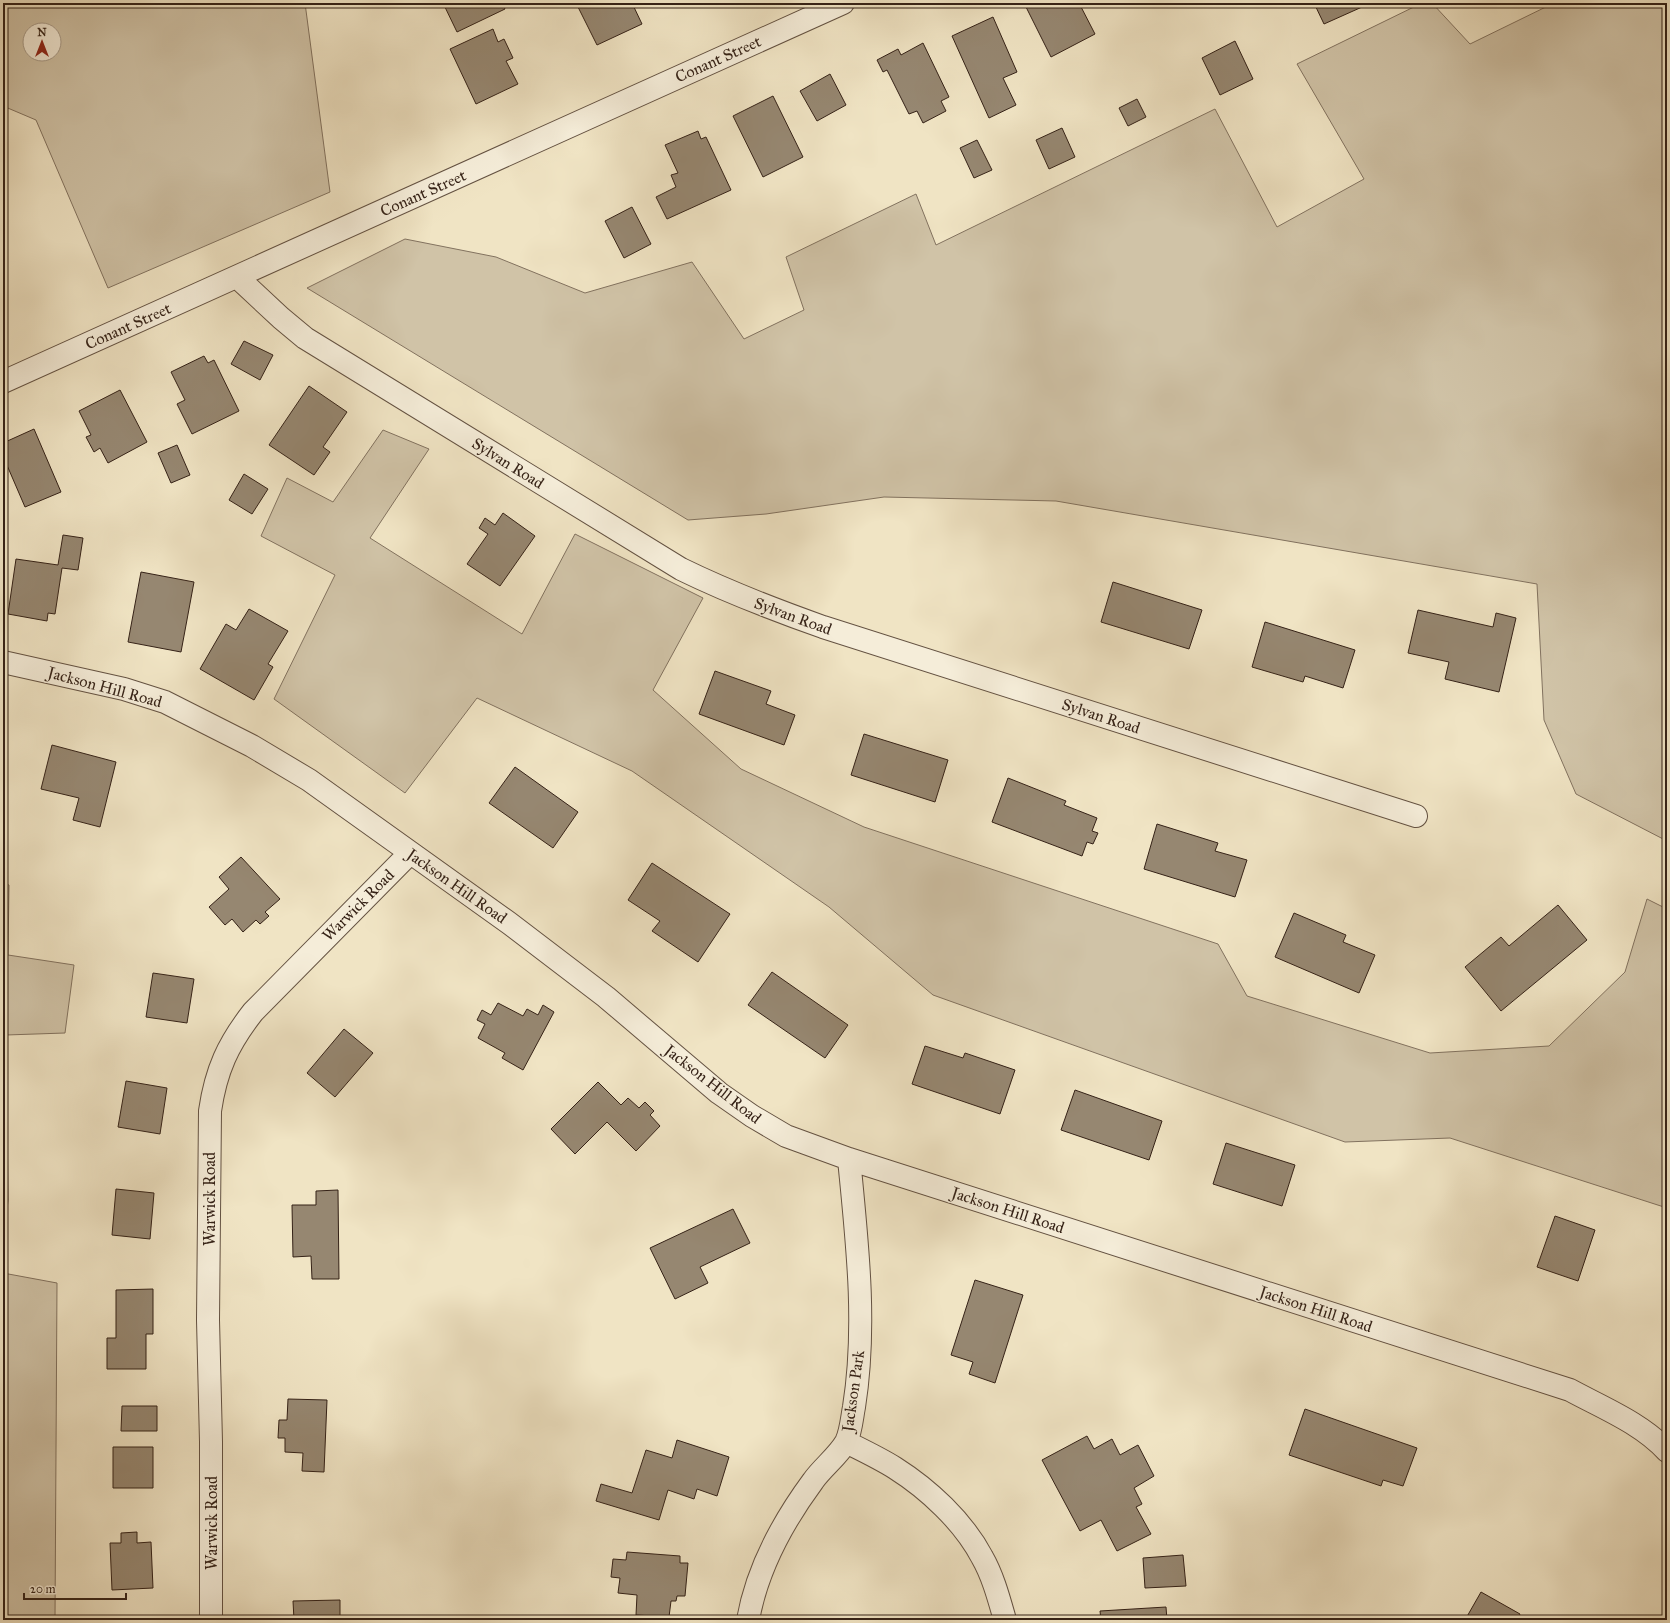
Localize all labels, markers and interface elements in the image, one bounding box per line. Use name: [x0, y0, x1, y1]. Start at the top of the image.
north arrow: [22, 22, 62, 62]
text: N: [37, 26, 47, 39]
street label: Conant Street: [672, 31, 764, 86]
street label: Conant Street: [377, 165, 469, 220]
street label: Conant Street: [82, 298, 174, 353]
street label: Sylvan Road: [469, 433, 547, 493]
street label: Sylvan Road: [752, 593, 834, 639]
street label: Jackson Hill Road: [44, 662, 164, 712]
street label: Sylvan Road: [1059, 694, 1143, 738]
street label: Jackson Hill Road: [401, 843, 511, 928]
street label: Warwick Road: [318, 865, 398, 945]
street label: Jackson Hill Road: [659, 1039, 765, 1128]
street label: Warwick Road: [200, 1152, 219, 1246]
street label: Jackson Hill Road: [947, 1182, 1067, 1238]
street label: Jackson Hill Road: [1255, 1281, 1375, 1337]
street label: Jackson Park: [838, 1348, 869, 1435]
street label: Warwick Road: [202, 1476, 221, 1570]
scale bar: [24, 1575, 126, 1601]
text: 20 m: [30, 1582, 56, 1596]

